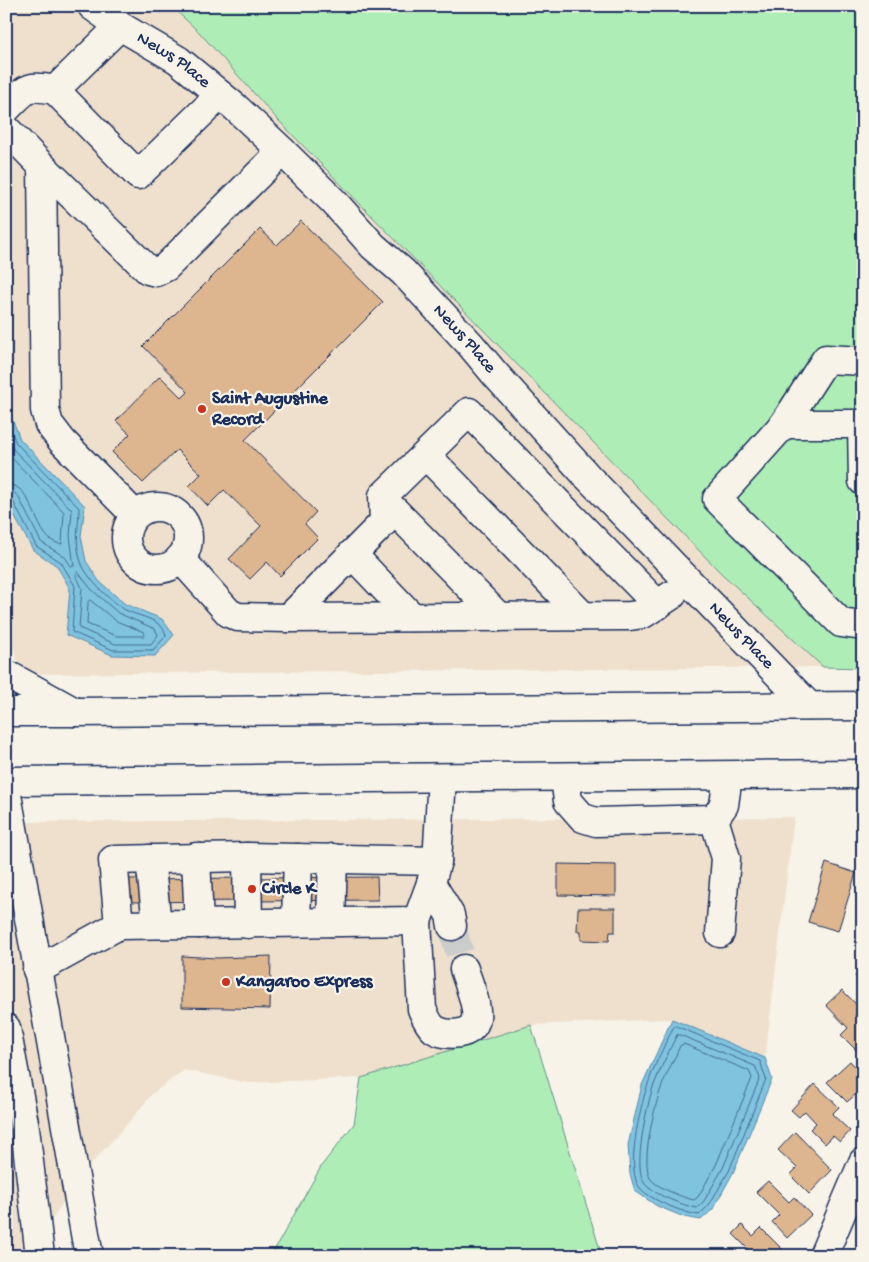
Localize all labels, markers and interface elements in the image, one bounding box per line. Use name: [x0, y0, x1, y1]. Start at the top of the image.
street label: News Place: [133, 28, 215, 93]
street label: News Place: [428, 300, 501, 378]
place label: Saint Augustine Record: [211, 389, 329, 431]
marker: Saint Augustine Record: [196, 403, 208, 415]
street label: News Place: [704, 598, 779, 674]
place label: Circle K: [261, 879, 318, 900]
marker: Circle K: [246, 883, 258, 895]
place label: Kangaroo Express: [235, 972, 374, 993]
marker: Kangaroo Express: [220, 976, 232, 988]

